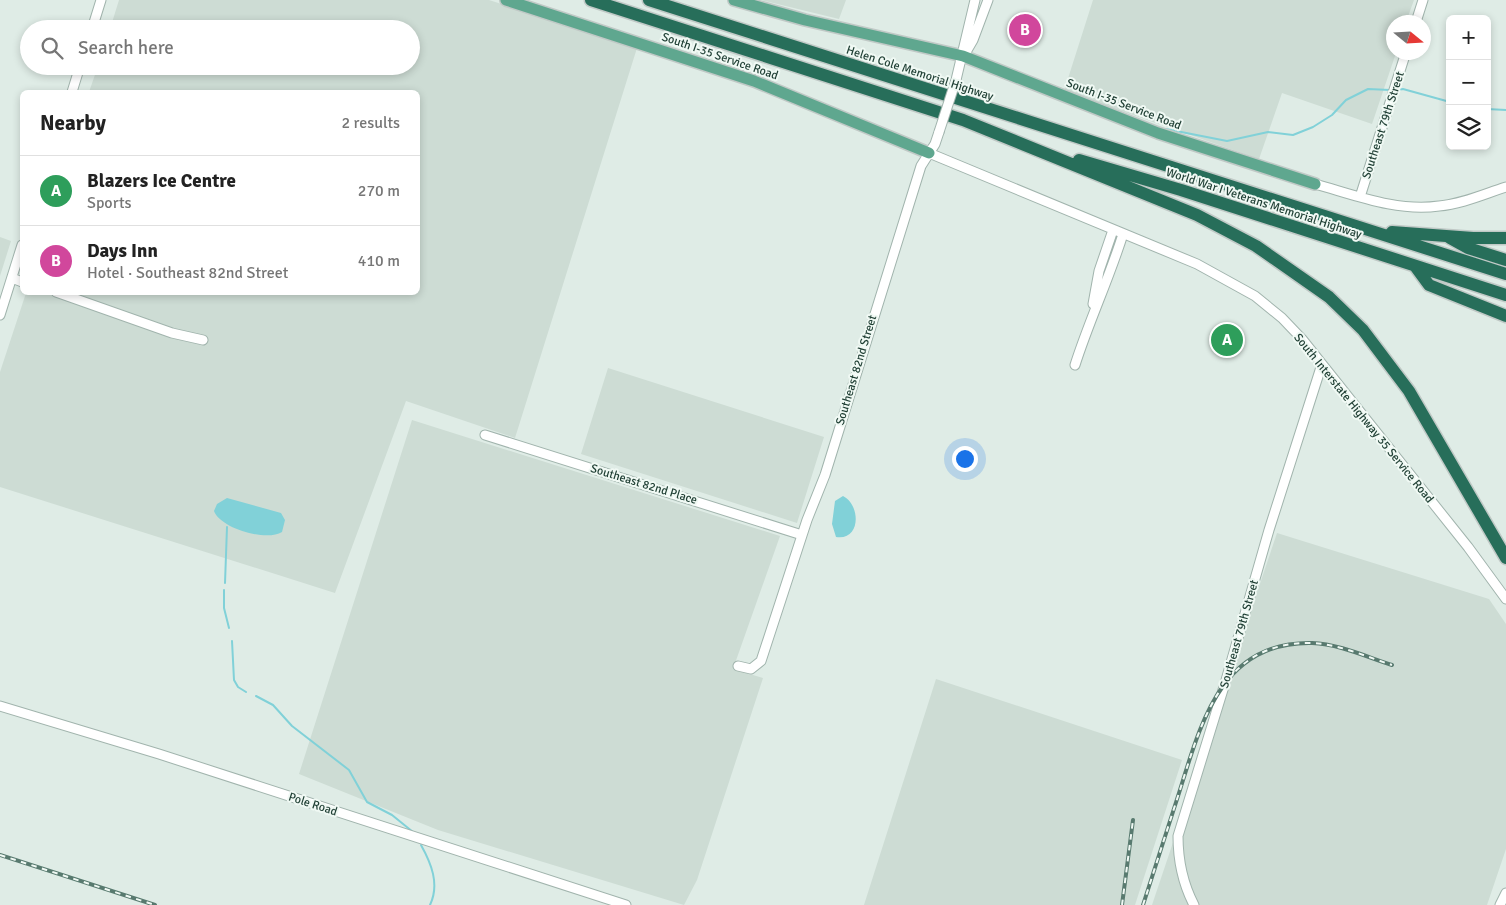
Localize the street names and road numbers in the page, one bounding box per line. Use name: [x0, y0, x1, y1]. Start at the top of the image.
street label: South I-35 Service Road: [660, 30, 780, 83]
street label: Helen Cole Memorial Highway: [844, 43, 996, 105]
street label: Southeast 79th Street: [1359, 70, 1408, 181]
street label: South I-35 Service Road: [1064, 76, 1184, 133]
street label: World War I Veterans Memorial Highway: [1164, 165, 1364, 242]
street label: Southeast 82nd Street: [833, 313, 880, 427]
street label: South Interstate Highway 35 Service Road: [1290, 330, 1437, 506]
street label: Southeast 82nd Place: [589, 461, 699, 508]
street label: Southeast 79th Street: [1217, 578, 1262, 690]
street label: Pole Road: [287, 790, 339, 819]

